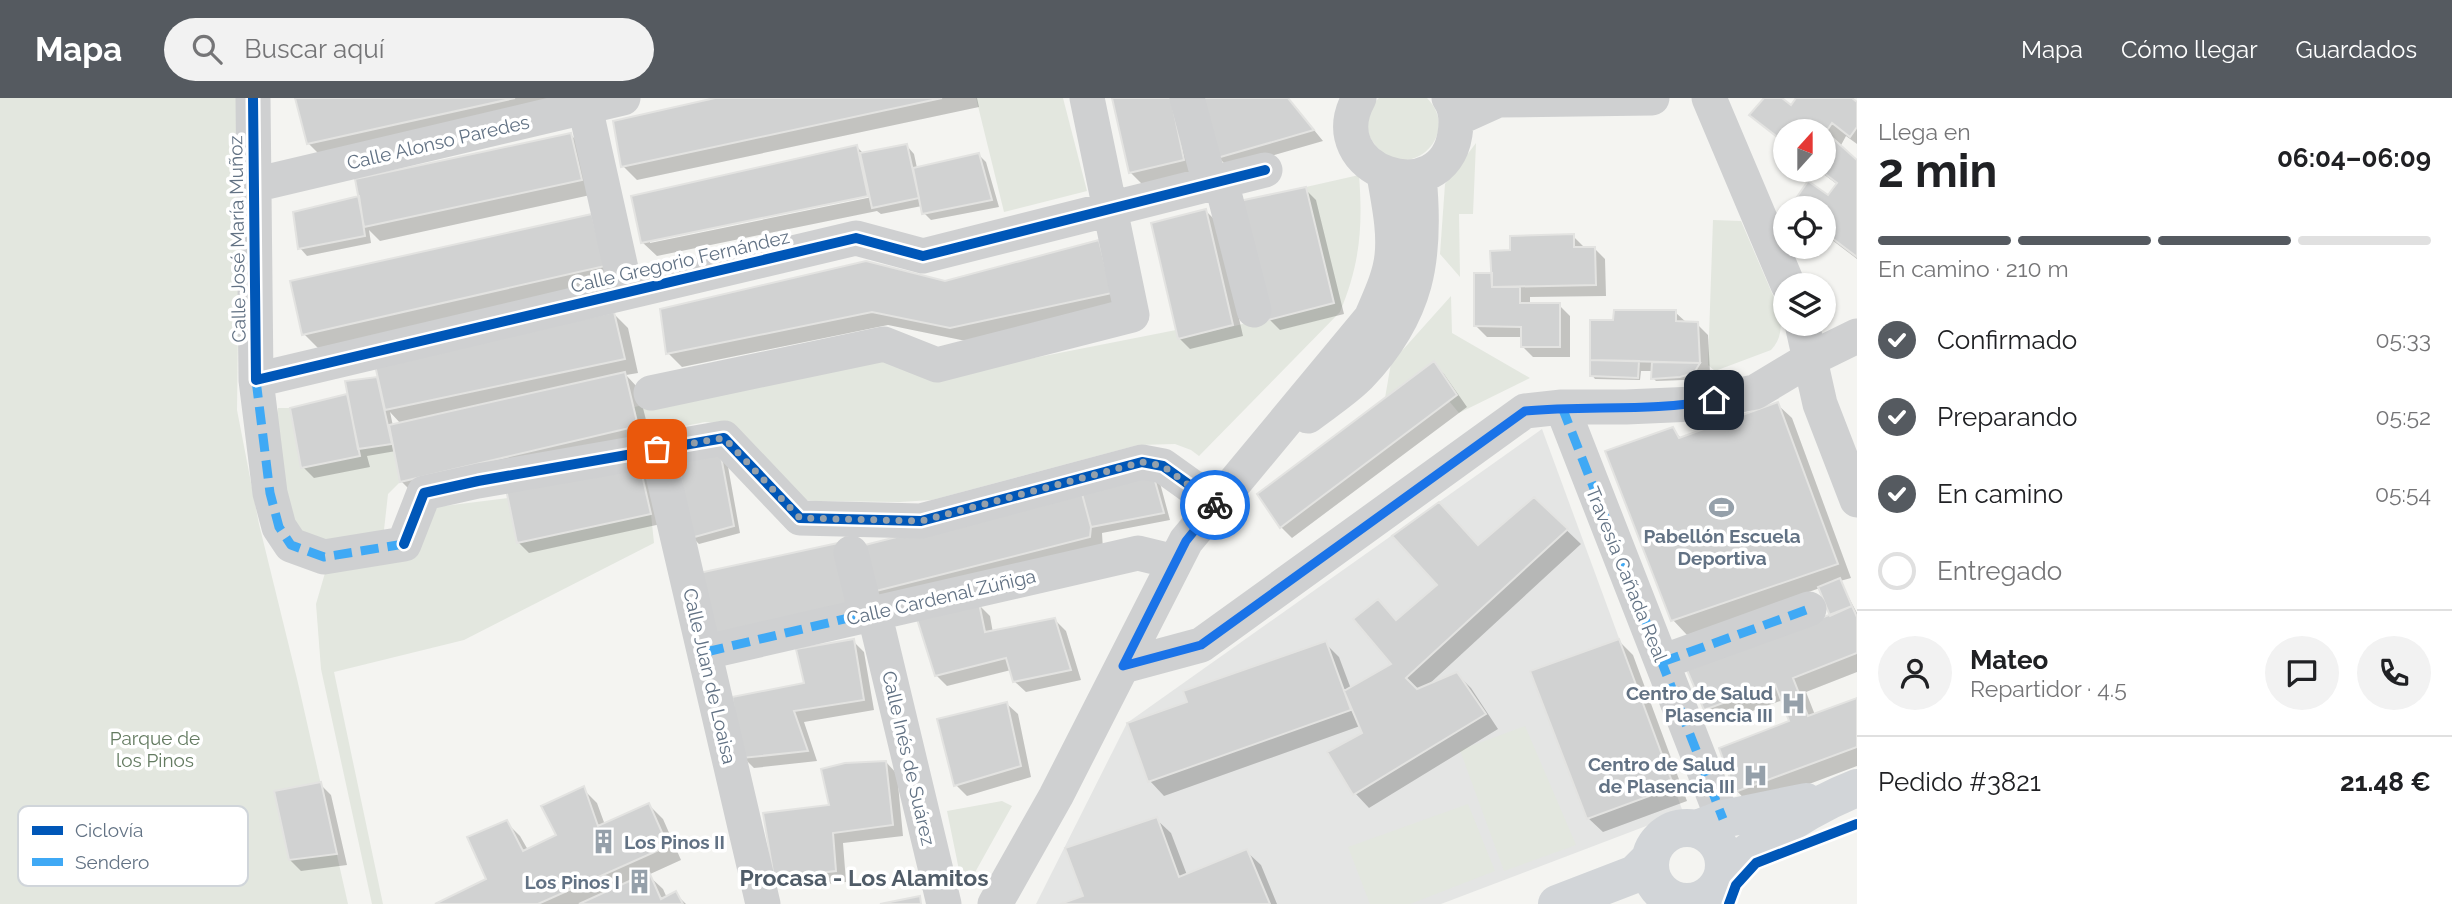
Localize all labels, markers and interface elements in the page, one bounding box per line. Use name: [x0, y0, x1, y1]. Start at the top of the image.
search box: [164, 18, 654, 81]
text: Mapa: [35, 30, 122, 69]
icon: search: [188, 30, 226, 68]
text: Buscar aquí: [244, 34, 384, 64]
text: Mapa: [2021, 35, 2083, 64]
text: Cómo llegar: [2121, 35, 2258, 64]
text: Guardados: [2296, 35, 2417, 64]
street label: Calle Alonso Paredes: [345, 110, 531, 174]
text: Llega en: [1878, 118, 1971, 145]
north arrow: [1773, 119, 1836, 182]
map controls: [1773, 119, 1836, 336]
street label: Calle José María Muñoz: [224, 135, 250, 343]
text: 06:04–06:09: [2277, 143, 2431, 173]
text: 2 min: [1878, 144, 1997, 198]
button: locate: [1773, 196, 1836, 259]
street label: Calle Gregorio Fernández: [568, 225, 792, 297]
text: En camino · 210 m: [1878, 255, 2069, 282]
button: layers: [1773, 273, 1836, 336]
icon: check: [1878, 321, 1916, 359]
text: Confirmado: [1937, 325, 2077, 355]
text: 05:33: [2376, 326, 2431, 353]
pin: [1684, 370, 1744, 430]
icon: home: [1695, 381, 1733, 419]
icon: check: [1878, 398, 1916, 436]
text: Preparando: [1937, 402, 2077, 432]
text: 05:52: [2376, 403, 2431, 430]
pin: [627, 419, 687, 479]
icon: bag: [638, 430, 676, 468]
courier: [1180, 470, 1250, 540]
icon: check: [1878, 475, 1916, 513]
text: En camino: [1937, 479, 2063, 509]
text: 05:54: [2375, 480, 2431, 507]
street label: Travesía Cañada Real: [1582, 483, 1672, 665]
icon: bike: [1196, 486, 1234, 524]
sports icon: Pabellón Escuela Deportiva: [1708, 494, 1736, 522]
place label: Pabellón Escuela Deportiva: [1643, 525, 1801, 569]
text: Entregado: [1937, 556, 2062, 586]
street label: Calle Cardenal Zúñiga: [844, 565, 1038, 629]
street label: Calle Juan de Loaisa: [679, 586, 741, 766]
button: person: [1878, 636, 1952, 710]
button: chat: [2265, 636, 2339, 710]
button: phone: [2357, 636, 2431, 710]
text: Mateo: [1970, 645, 2048, 675]
street label: Calle Inés de Suárez: [878, 669, 940, 847]
text: Repartidor · 4.5: [1970, 675, 2127, 702]
place label: Centro de Salud Plasencia III: [1626, 682, 1773, 726]
hospital icon: Centro de Salud Plasencia III: [1779, 690, 1807, 718]
park label: Parque de los Pinos: [110, 727, 200, 771]
place label: Centro de Salud de Plasencia III: [1588, 753, 1735, 797]
hospital icon: Centro de Salud de Plasencia III: [1741, 761, 1769, 789]
text: Pedido #3821: [1878, 767, 2041, 797]
text: 21.48 €: [2340, 767, 2431, 797]
legend: [18, 806, 248, 886]
text: Ciclovía: [75, 819, 143, 841]
building icon: Los Pinos II: [590, 828, 618, 856]
place label: Los Pinos II: [624, 831, 725, 853]
text: Sendero: [75, 851, 149, 873]
district label: Procasa - Los Alamitos: [739, 864, 989, 891]
building icon: Los Pinos I: [626, 868, 654, 896]
place label: Los Pinos I: [524, 871, 620, 893]

